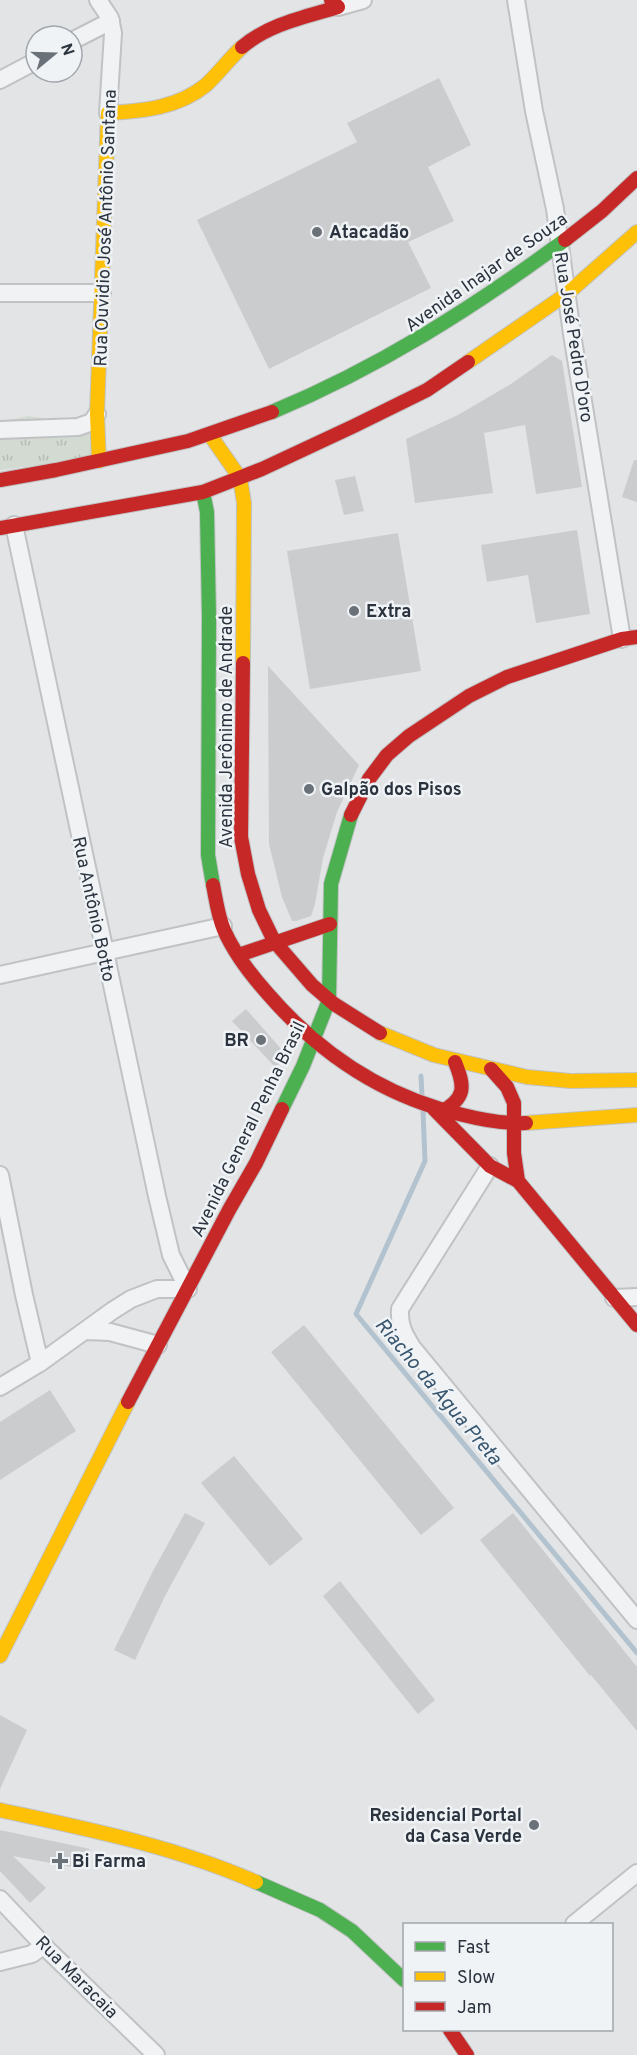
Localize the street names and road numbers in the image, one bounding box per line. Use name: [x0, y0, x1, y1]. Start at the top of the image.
street label: Rua Ouvidio José Antônio Santana: [90, 89, 123, 367]
street label: Avenida Inajar de Souza: [401, 208, 572, 338]
street label: Rua José Pedro D'oro: [548, 250, 597, 424]
street label: Avenida Jerônimo de Andrade: [216, 606, 239, 848]
street label: Rua Antônio Botto: [66, 835, 119, 984]
street label: Avenida General Penha Brasil: [187, 1018, 312, 1241]
street label: Rua Maracaia: [30, 1932, 122, 2024]

